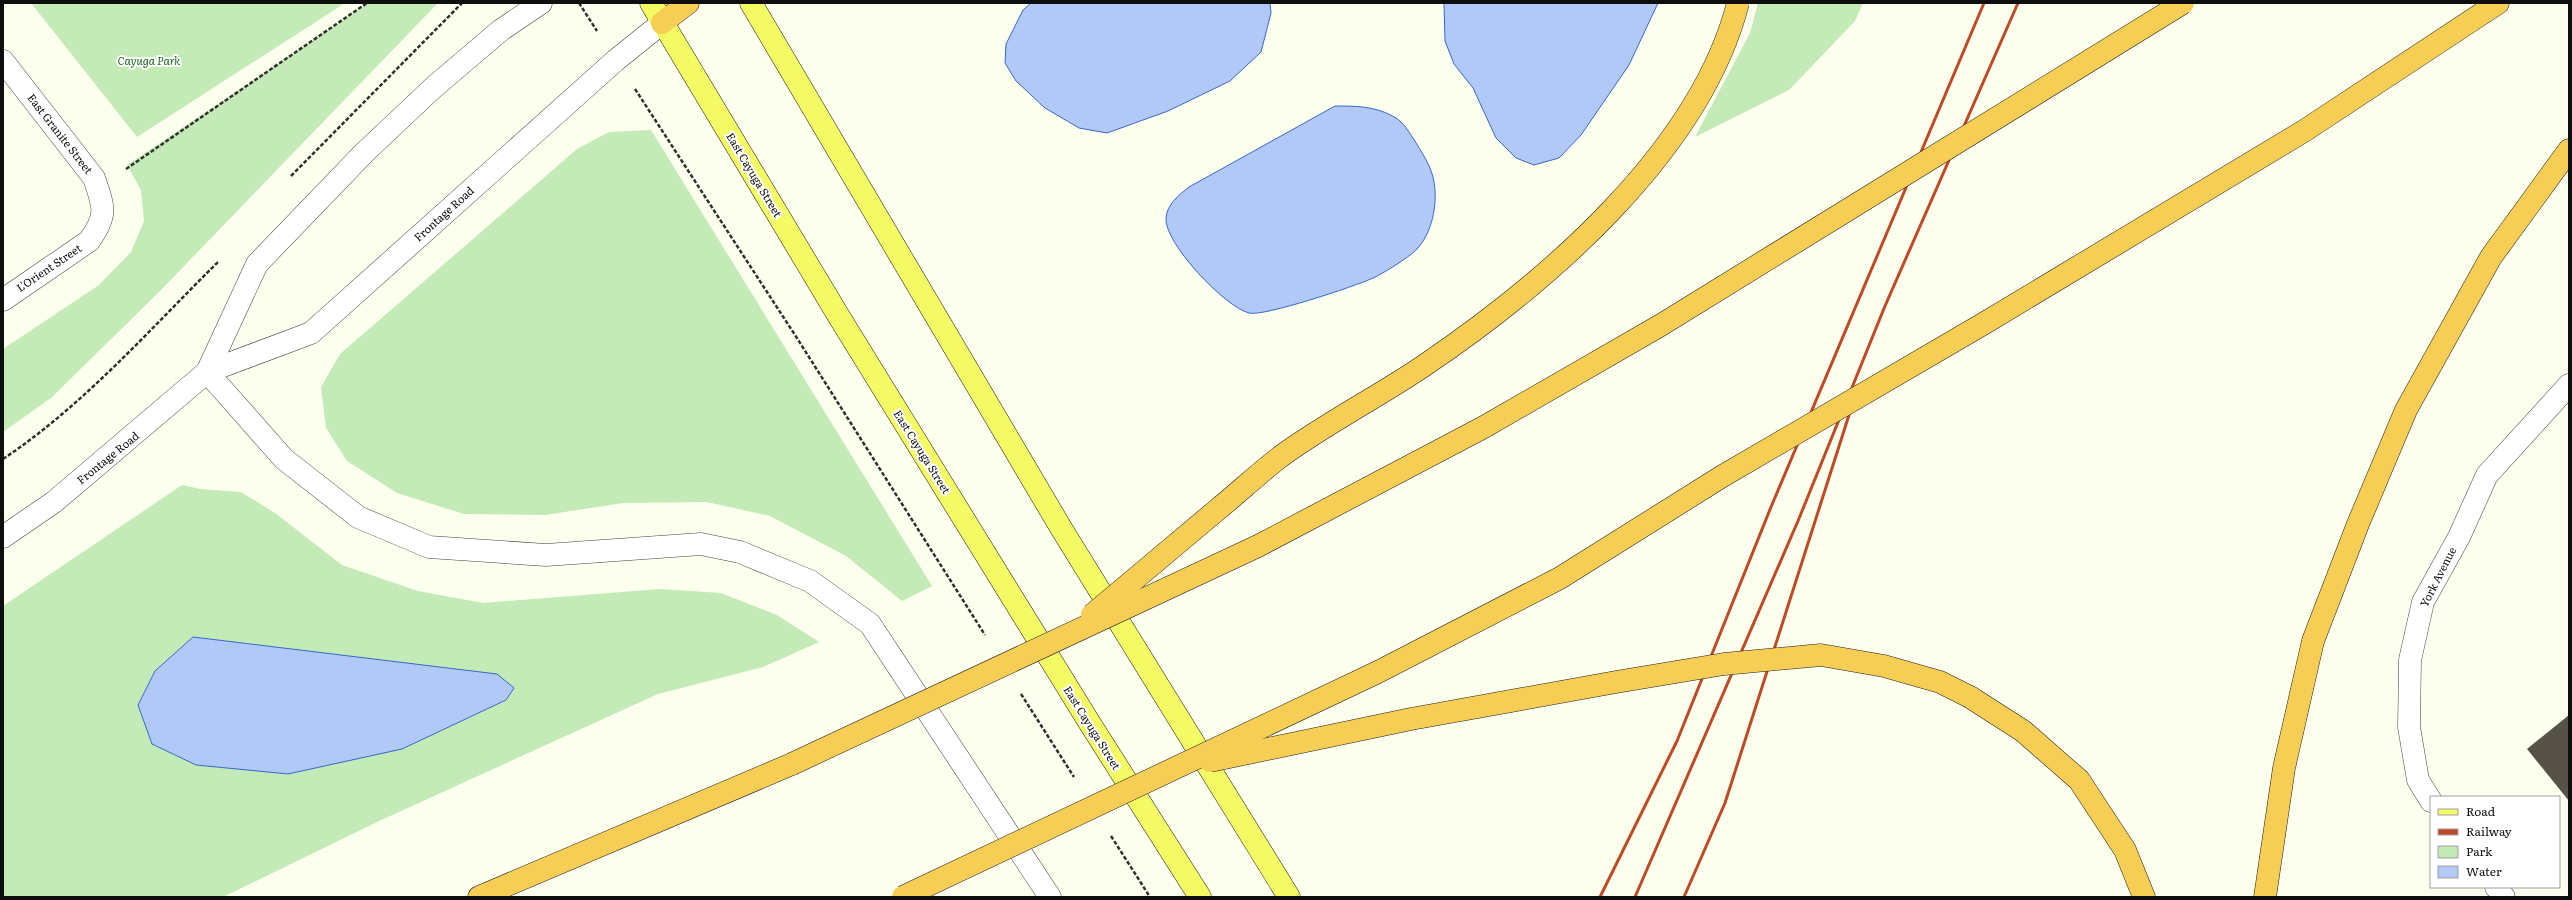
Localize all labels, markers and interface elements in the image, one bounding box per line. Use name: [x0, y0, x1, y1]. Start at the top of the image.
park label: Cayuga Park: [118, 52, 180, 68]
street label: East Granite Street: [24, 90, 98, 177]
street label: East Cayuga Street: [723, 129, 787, 220]
street label: Frontage Road: [410, 182, 477, 245]
street label: L'Orient Street: [13, 239, 85, 295]
street label: East Cayuga Street: [891, 406, 955, 497]
street label: Frontage Road: [73, 427, 142, 487]
street label: York Avenue: [2415, 543, 2459, 609]
street label: East Cayuga Street: [1061, 682, 1125, 773]
legend: [2430, 796, 2560, 888]
text: Road: [2466, 802, 2496, 820]
text: Railway: [2466, 822, 2512, 840]
text: Park: [2466, 842, 2493, 860]
text: Water: [2466, 862, 2502, 880]

